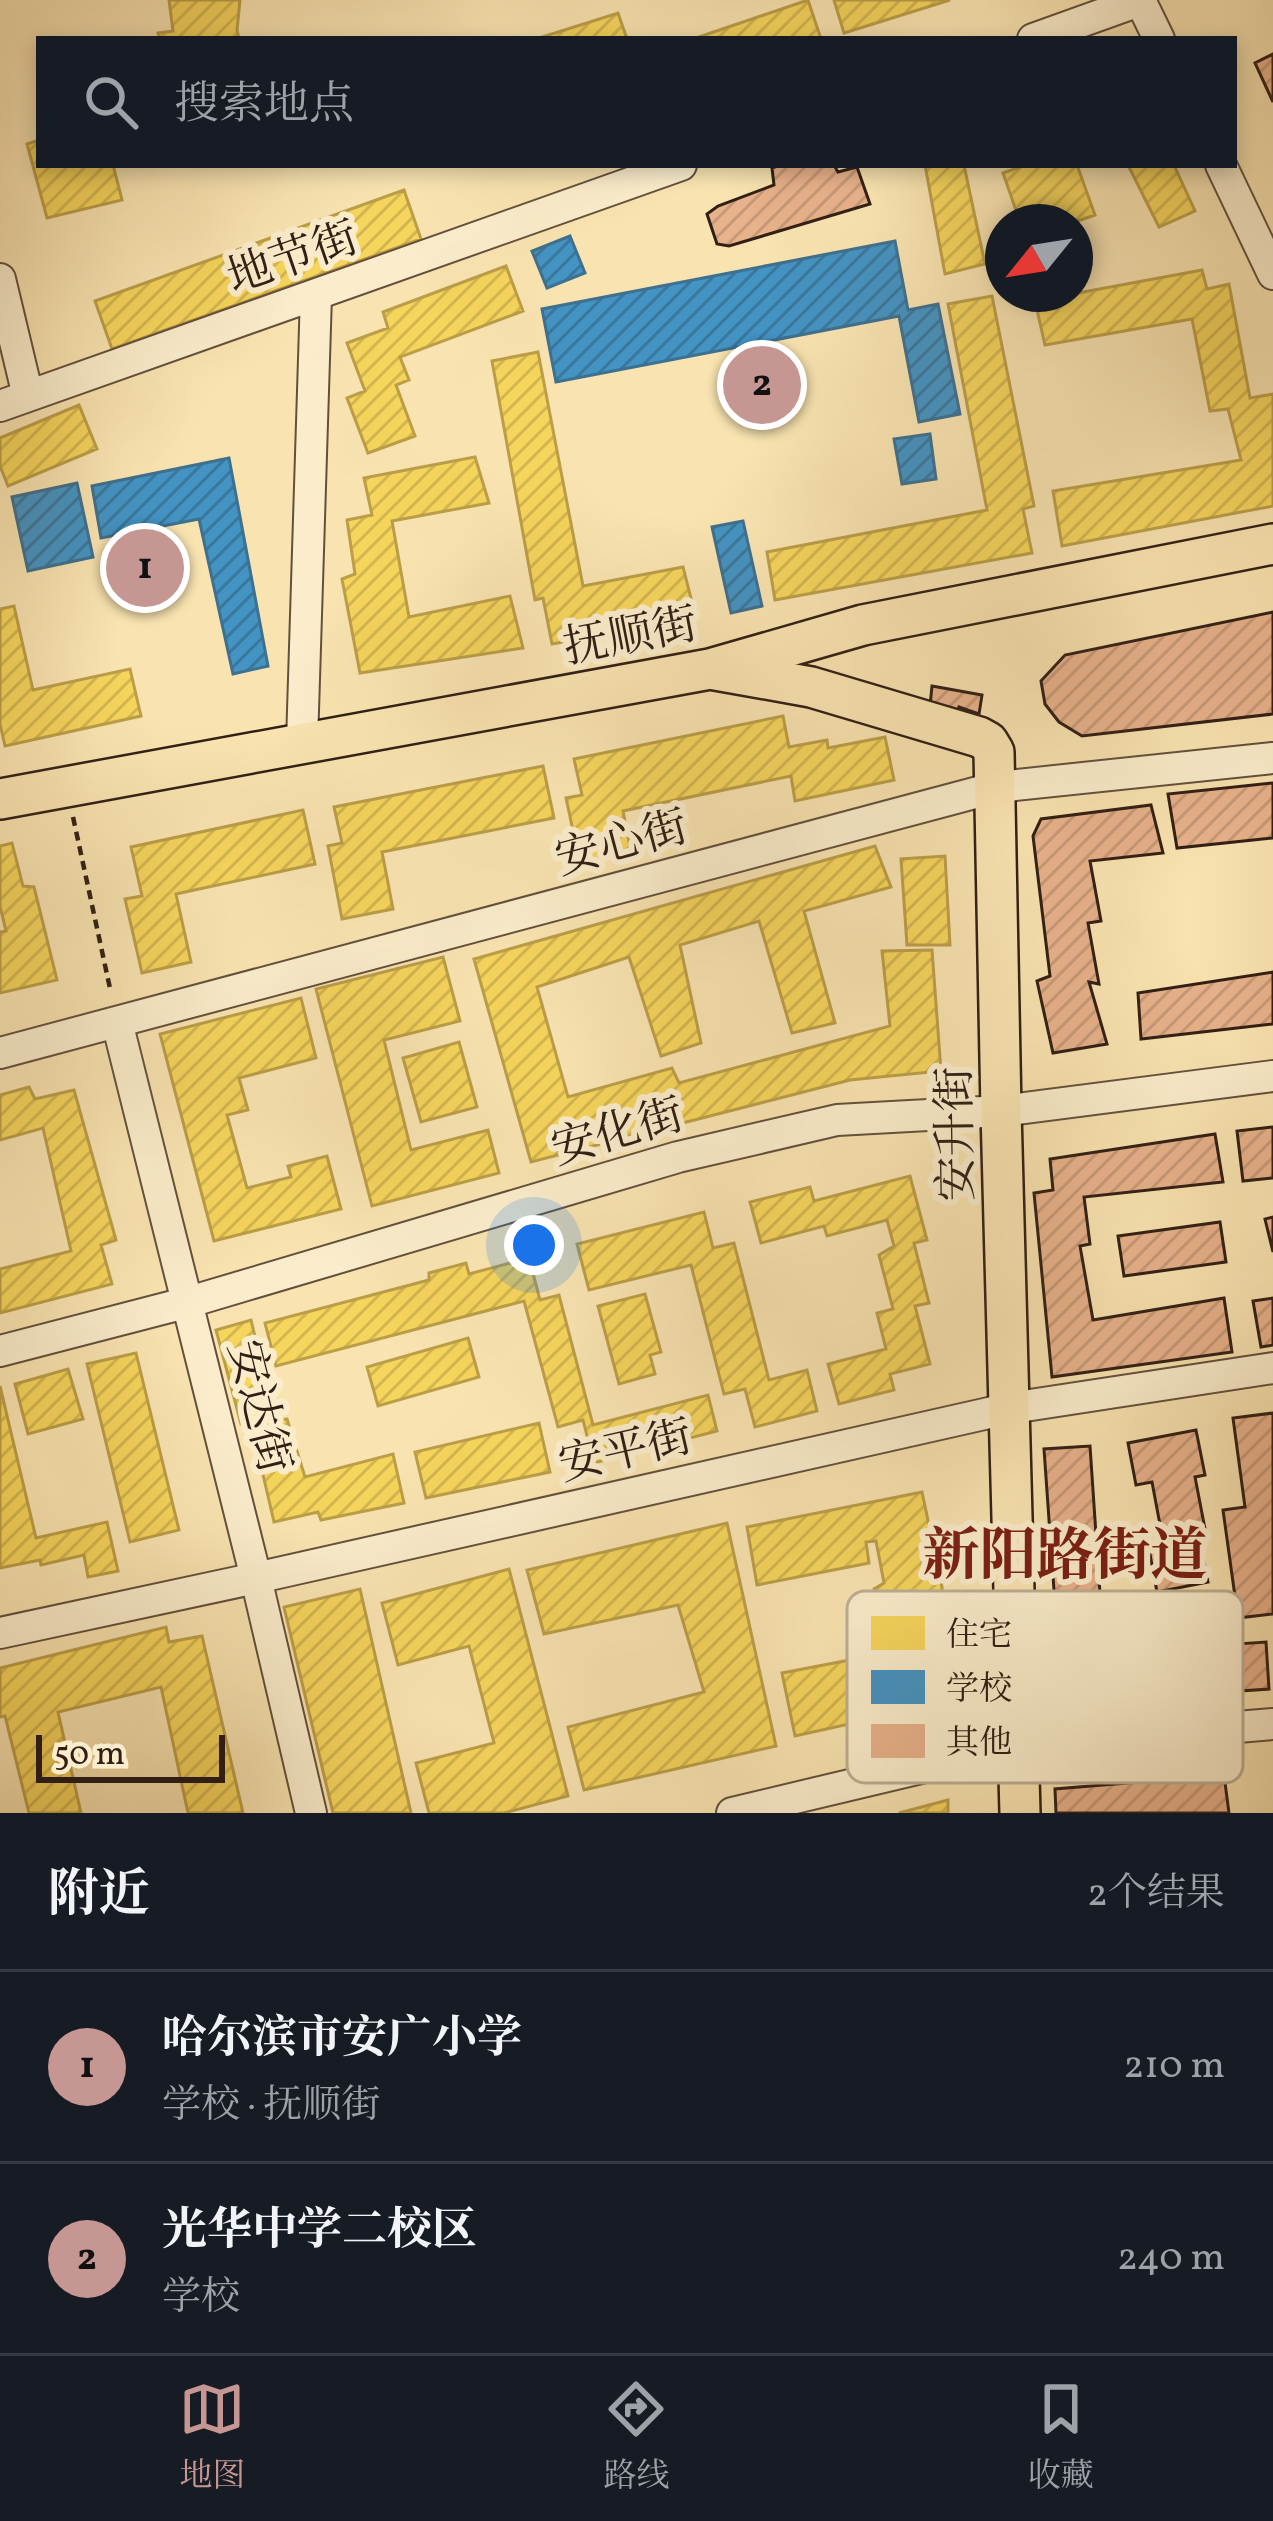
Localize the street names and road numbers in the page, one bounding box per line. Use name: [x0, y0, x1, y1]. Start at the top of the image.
street label: 地节街: [219, 208, 368, 312]
street label: 抚顺街: [559, 595, 703, 682]
street label: 安心街: [549, 797, 696, 893]
street label: 安升街: [926, 1066, 991, 1202]
street label: 安化街: [545, 1085, 692, 1183]
street label: 安达街: [210, 1334, 304, 1480]
street label: 安平街: [553, 1408, 699, 1499]

